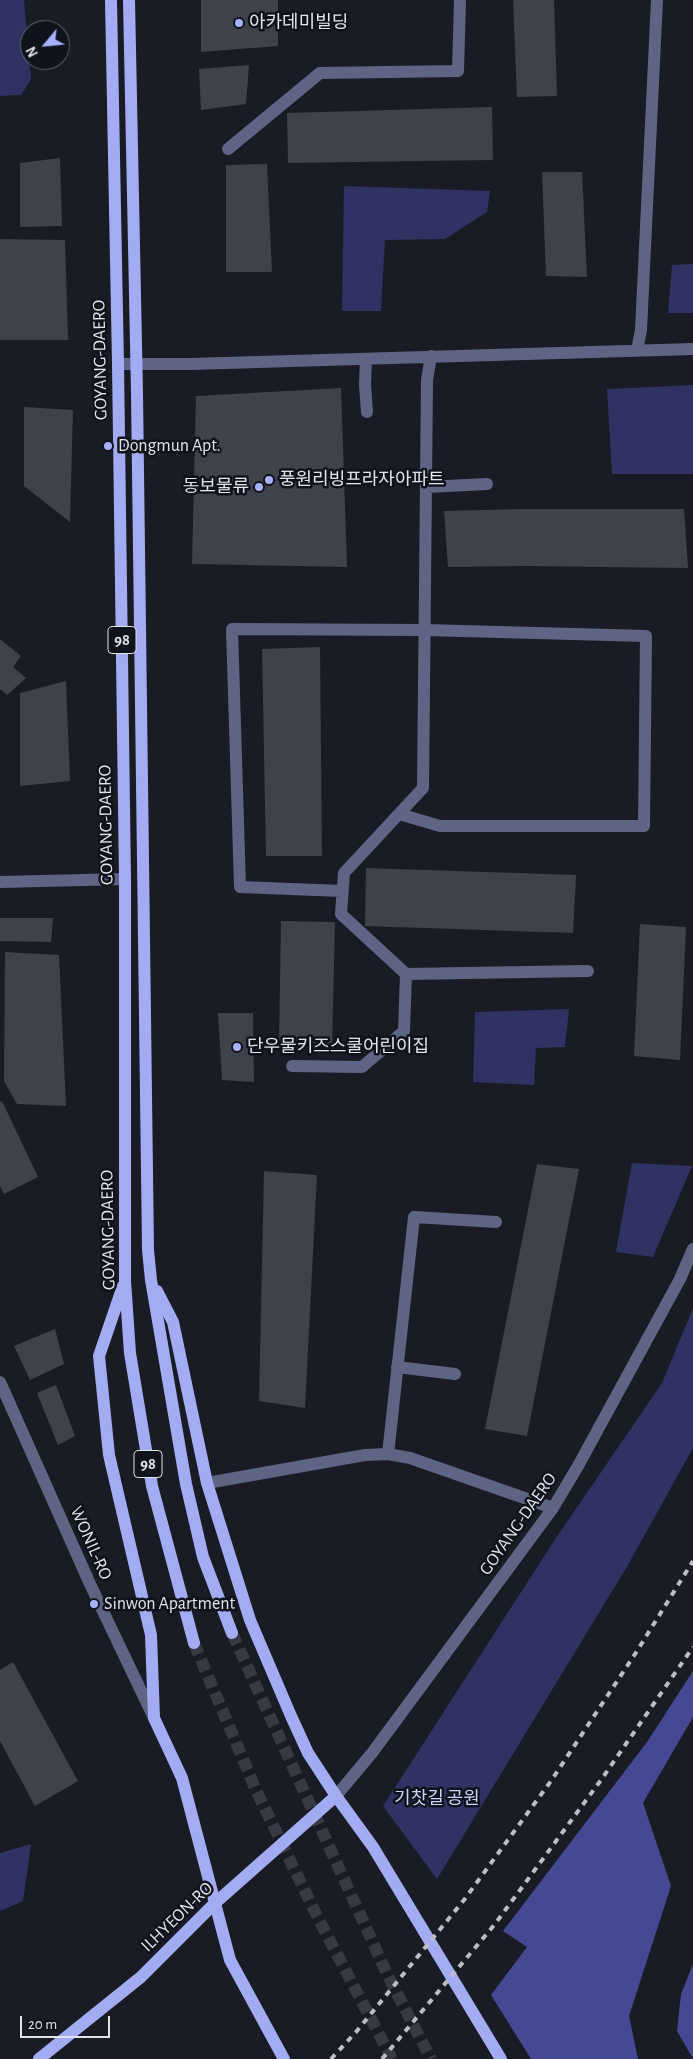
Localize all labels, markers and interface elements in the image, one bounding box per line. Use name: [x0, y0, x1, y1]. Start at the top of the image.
place label: 아카데미빌딩: [249, 12, 348, 34]
marker: 아카데미빌딩: [233, 17, 245, 29]
north arrow: [20, 20, 70, 70]
text: N: [24, 44, 41, 59]
street label: GOYANG-DAERO: [88, 300, 112, 420]
place label: Dongmun Apt.: [118, 435, 221, 457]
marker: Dongmun Apt.: [102, 440, 114, 452]
place label: 풍원리빙프라자아파트: [279, 469, 445, 491]
marker: 풍원리빙프라자아파트: [263, 474, 275, 486]
place label: 동보물류: [183, 476, 249, 498]
marker: 동보물류: [253, 481, 265, 493]
road number: 98: [108, 626, 136, 654]
street label: GOYANG-DAERO: [94, 765, 118, 885]
place label: 단우물키즈스쿨어린이집: [247, 1036, 429, 1058]
marker: 단우물키즈스쿨어린이집: [231, 1041, 243, 1053]
street label: GOYANG-DAERO: [96, 1170, 120, 1290]
road number: 98: [134, 1450, 162, 1478]
street label: GOYANG-DAERO: [475, 1469, 561, 1579]
street label: WONIL-RO: [65, 1503, 117, 1583]
place label: Sinwon Apartment: [104, 1593, 235, 1615]
marker: Sinwon Apartment: [88, 1598, 100, 1610]
park label: 기찻길 공원: [394, 1788, 480, 1810]
street label: ILHYEON-RO: [136, 1877, 218, 1957]
scale bar: [22, 2006, 112, 2038]
text: 20 m: [28, 2017, 57, 2032]

